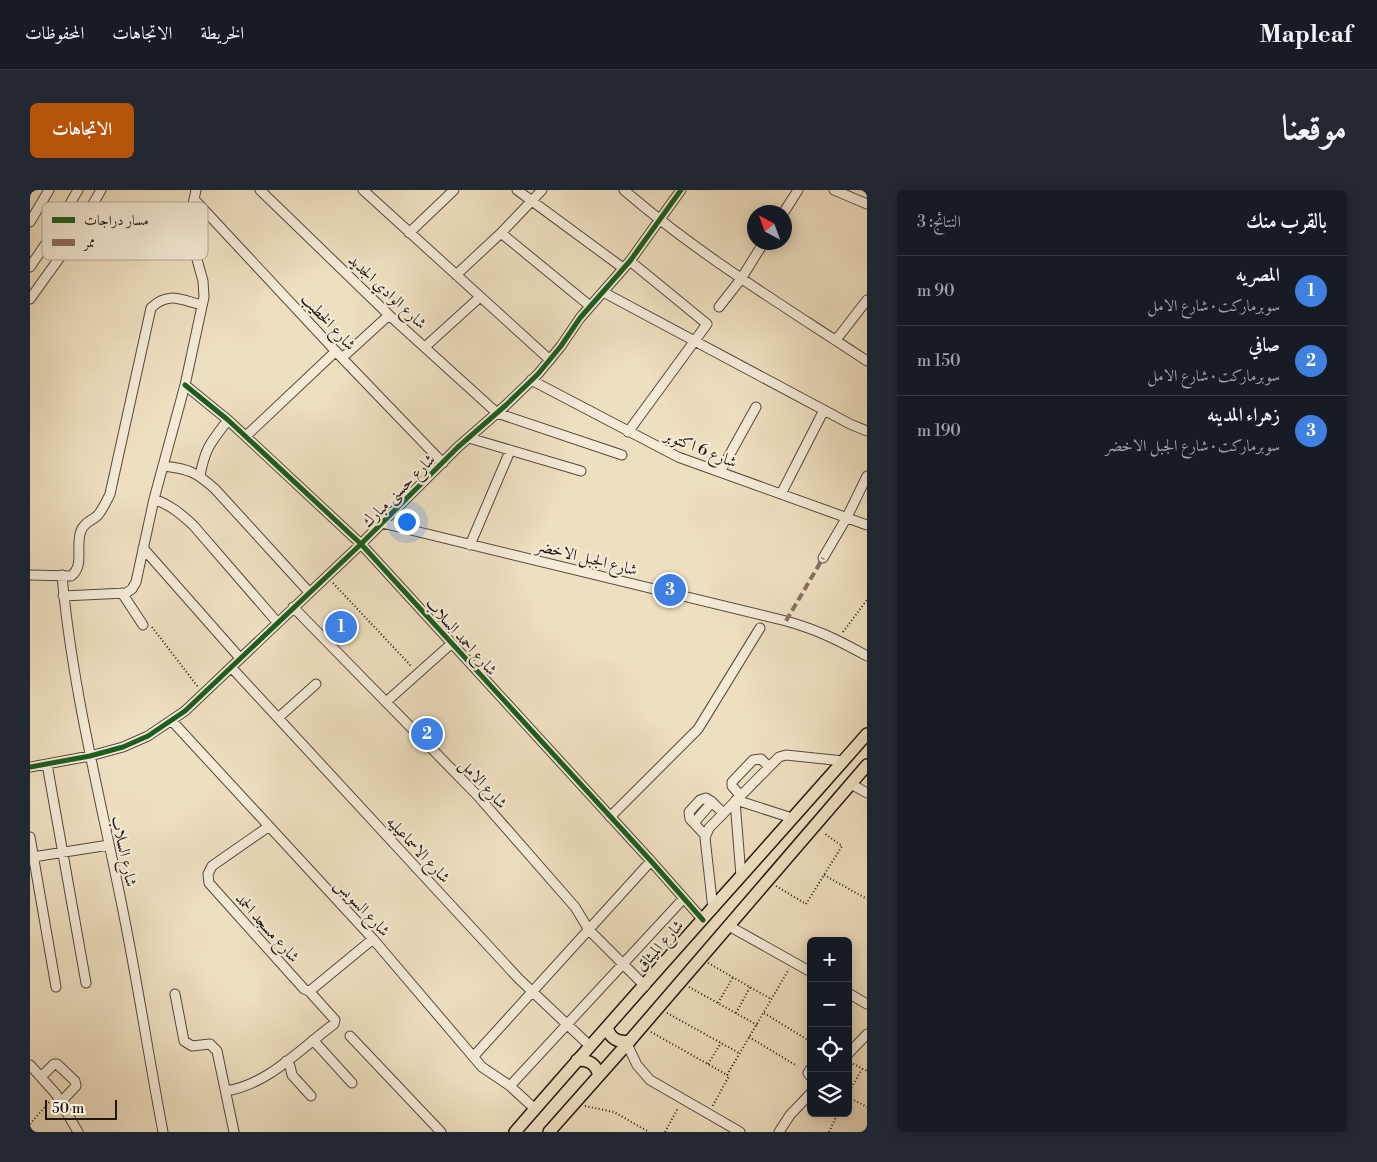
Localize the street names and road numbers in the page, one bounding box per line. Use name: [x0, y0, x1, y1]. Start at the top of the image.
street label: شارع الوادي الجديد: [342, 250, 431, 336]
street label: شارع الخطيب: [294, 289, 360, 357]
street label: شارع 6 اكتوبر: [658, 425, 740, 475]
street label: شارع حسنى مبارك: [358, 450, 442, 534]
street label: شارع الجبل الاخضر: [532, 535, 639, 583]
street label: شارع احمد السلاب: [419, 593, 502, 682]
street label: شارع الامل: [453, 754, 512, 815]
street label: شارع الاسماعيليه: [380, 812, 454, 889]
street label: شارع السلاب: [104, 814, 141, 889]
street label: شارع السويس: [328, 874, 394, 943]
street label: شارع مسجد الحمد: [228, 889, 304, 969]
street label: شارع الميثاق: [631, 916, 690, 978]

